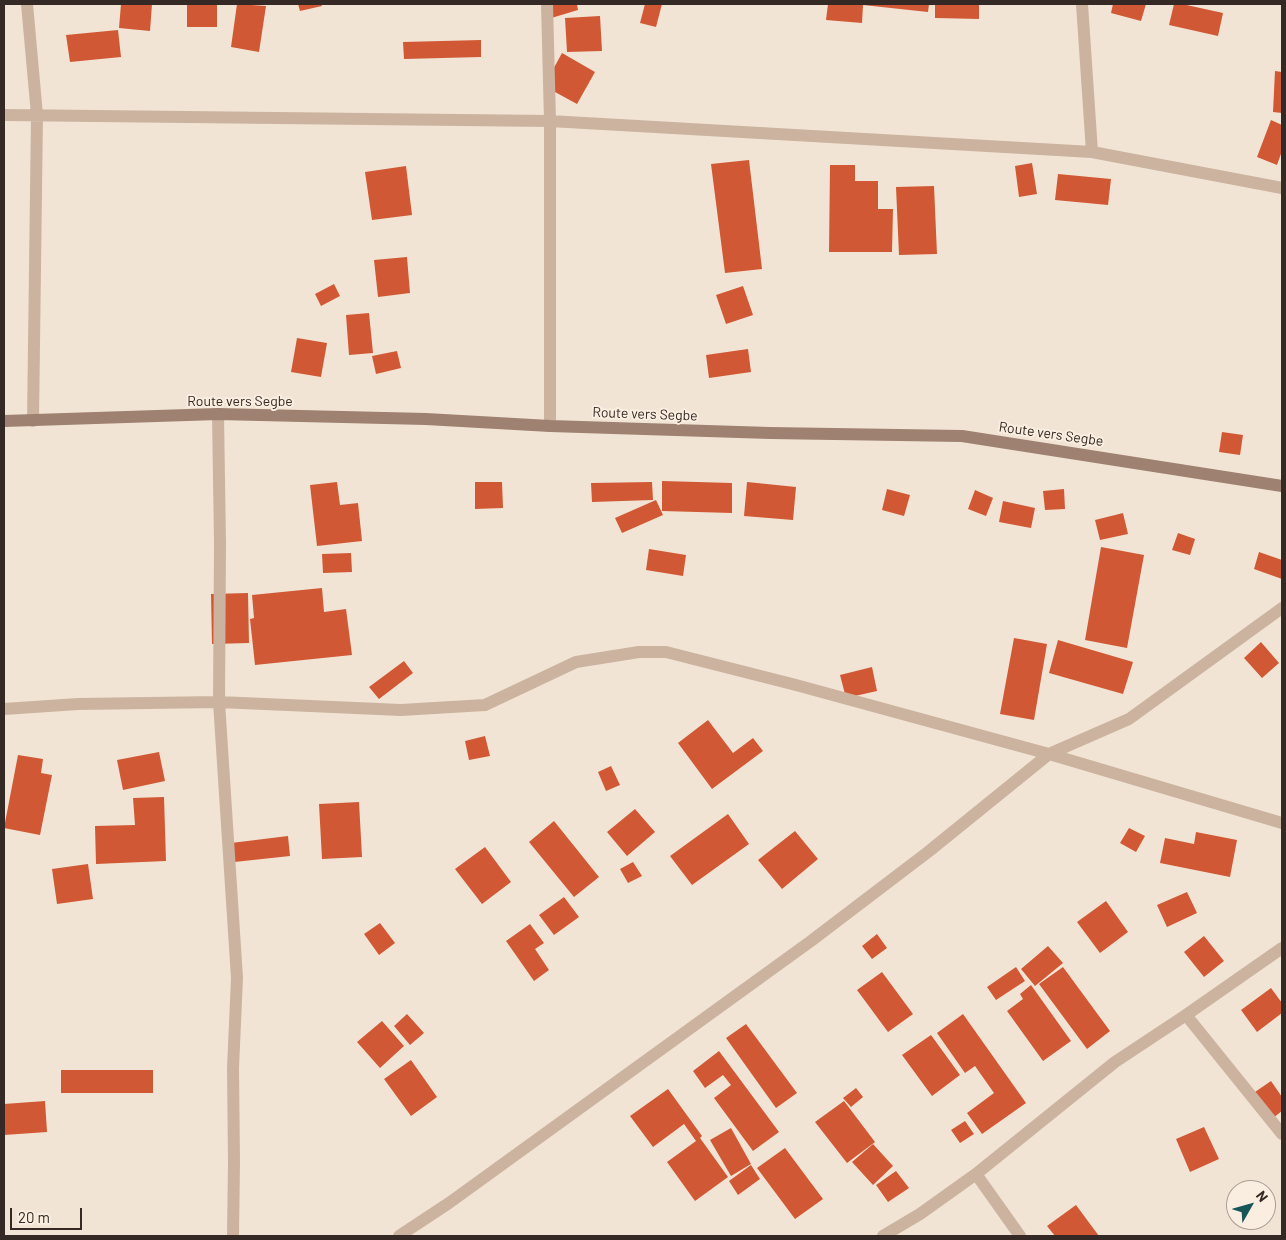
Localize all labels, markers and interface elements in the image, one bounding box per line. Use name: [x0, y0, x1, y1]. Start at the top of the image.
street label: Route vers Segbe: [187, 393, 293, 409]
street label: Route vers Segbe: [592, 404, 698, 424]
street label: Route vers Segbe: [998, 418, 1104, 450]
north arrow: [1226, 1180, 1276, 1230]
text: N: [1253, 1187, 1272, 1205]
scale bar: [12, 1198, 85, 1230]
text: 20 m: [18, 1208, 50, 1226]

